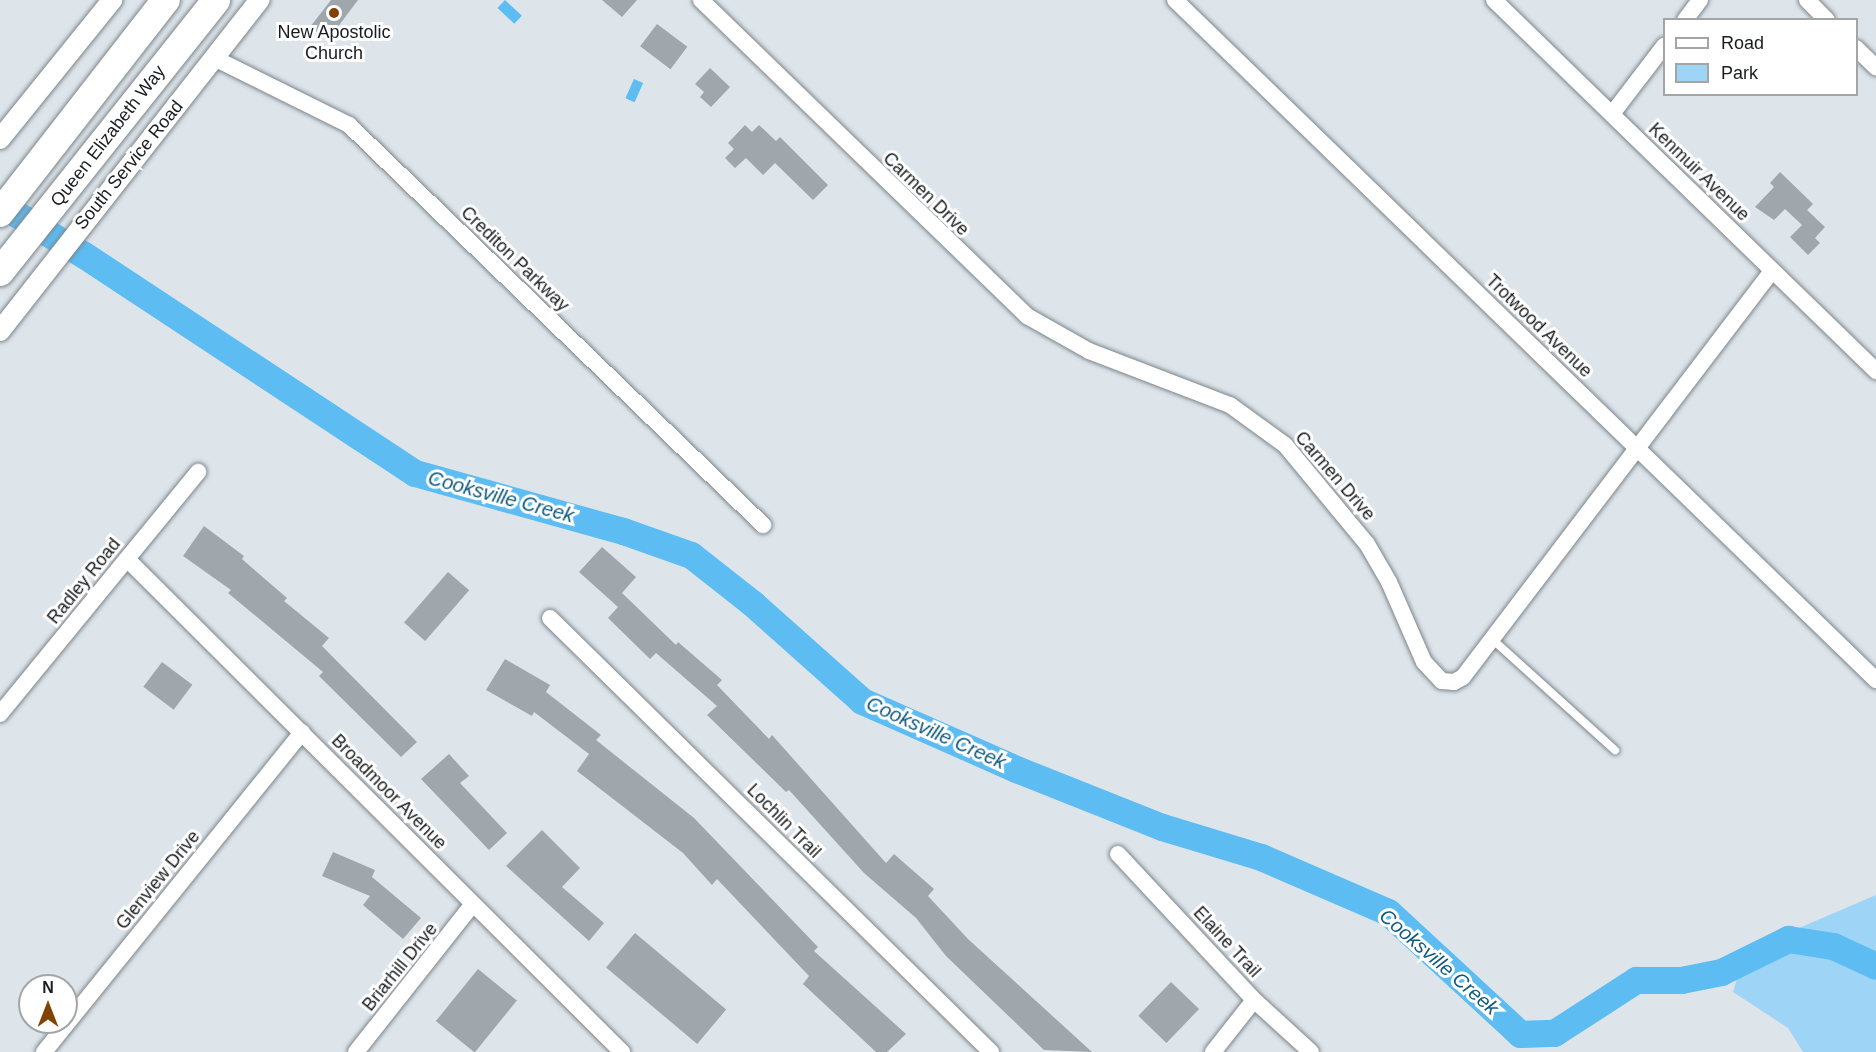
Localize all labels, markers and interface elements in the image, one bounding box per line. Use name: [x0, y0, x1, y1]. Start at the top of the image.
marker: New Apostolic Church: [327, 6, 341, 20]
legend: [1663, 18, 1858, 96]
place label: New Apostolic Church: [277, 22, 391, 64]
text: Road: [1721, 33, 1764, 53]
street label: Queen Elizabeth Way: [46, 61, 170, 211]
text: Park: [1721, 63, 1758, 83]
street label: South Service Road: [70, 96, 188, 234]
street label: Kenmuir Avenue: [1644, 118, 1754, 226]
street label: Carmen Drive: [879, 148, 973, 240]
street label: Crediton Parkway: [456, 202, 574, 316]
street label: Trotwood Avenue: [1481, 270, 1597, 382]
street label: Carmen Drive: [1290, 427, 1380, 525]
water label: Cooksville Creek: [425, 466, 577, 528]
street label: Radley Road: [43, 534, 125, 628]
water label: Cooksville Creek: [863, 692, 1009, 774]
street label: Broadmoor Avenue: [327, 730, 451, 854]
street label: Lochlin Trail: [742, 779, 826, 863]
street label: Glenview Drive: [112, 826, 204, 934]
street label: Elaine Trail: [1189, 902, 1265, 982]
water label: Cooksville Creek: [1375, 904, 1503, 1020]
street label: Briarhill Drive: [358, 919, 442, 1015]
north arrow: [18, 974, 78, 1034]
text: N: [42, 979, 54, 996]

